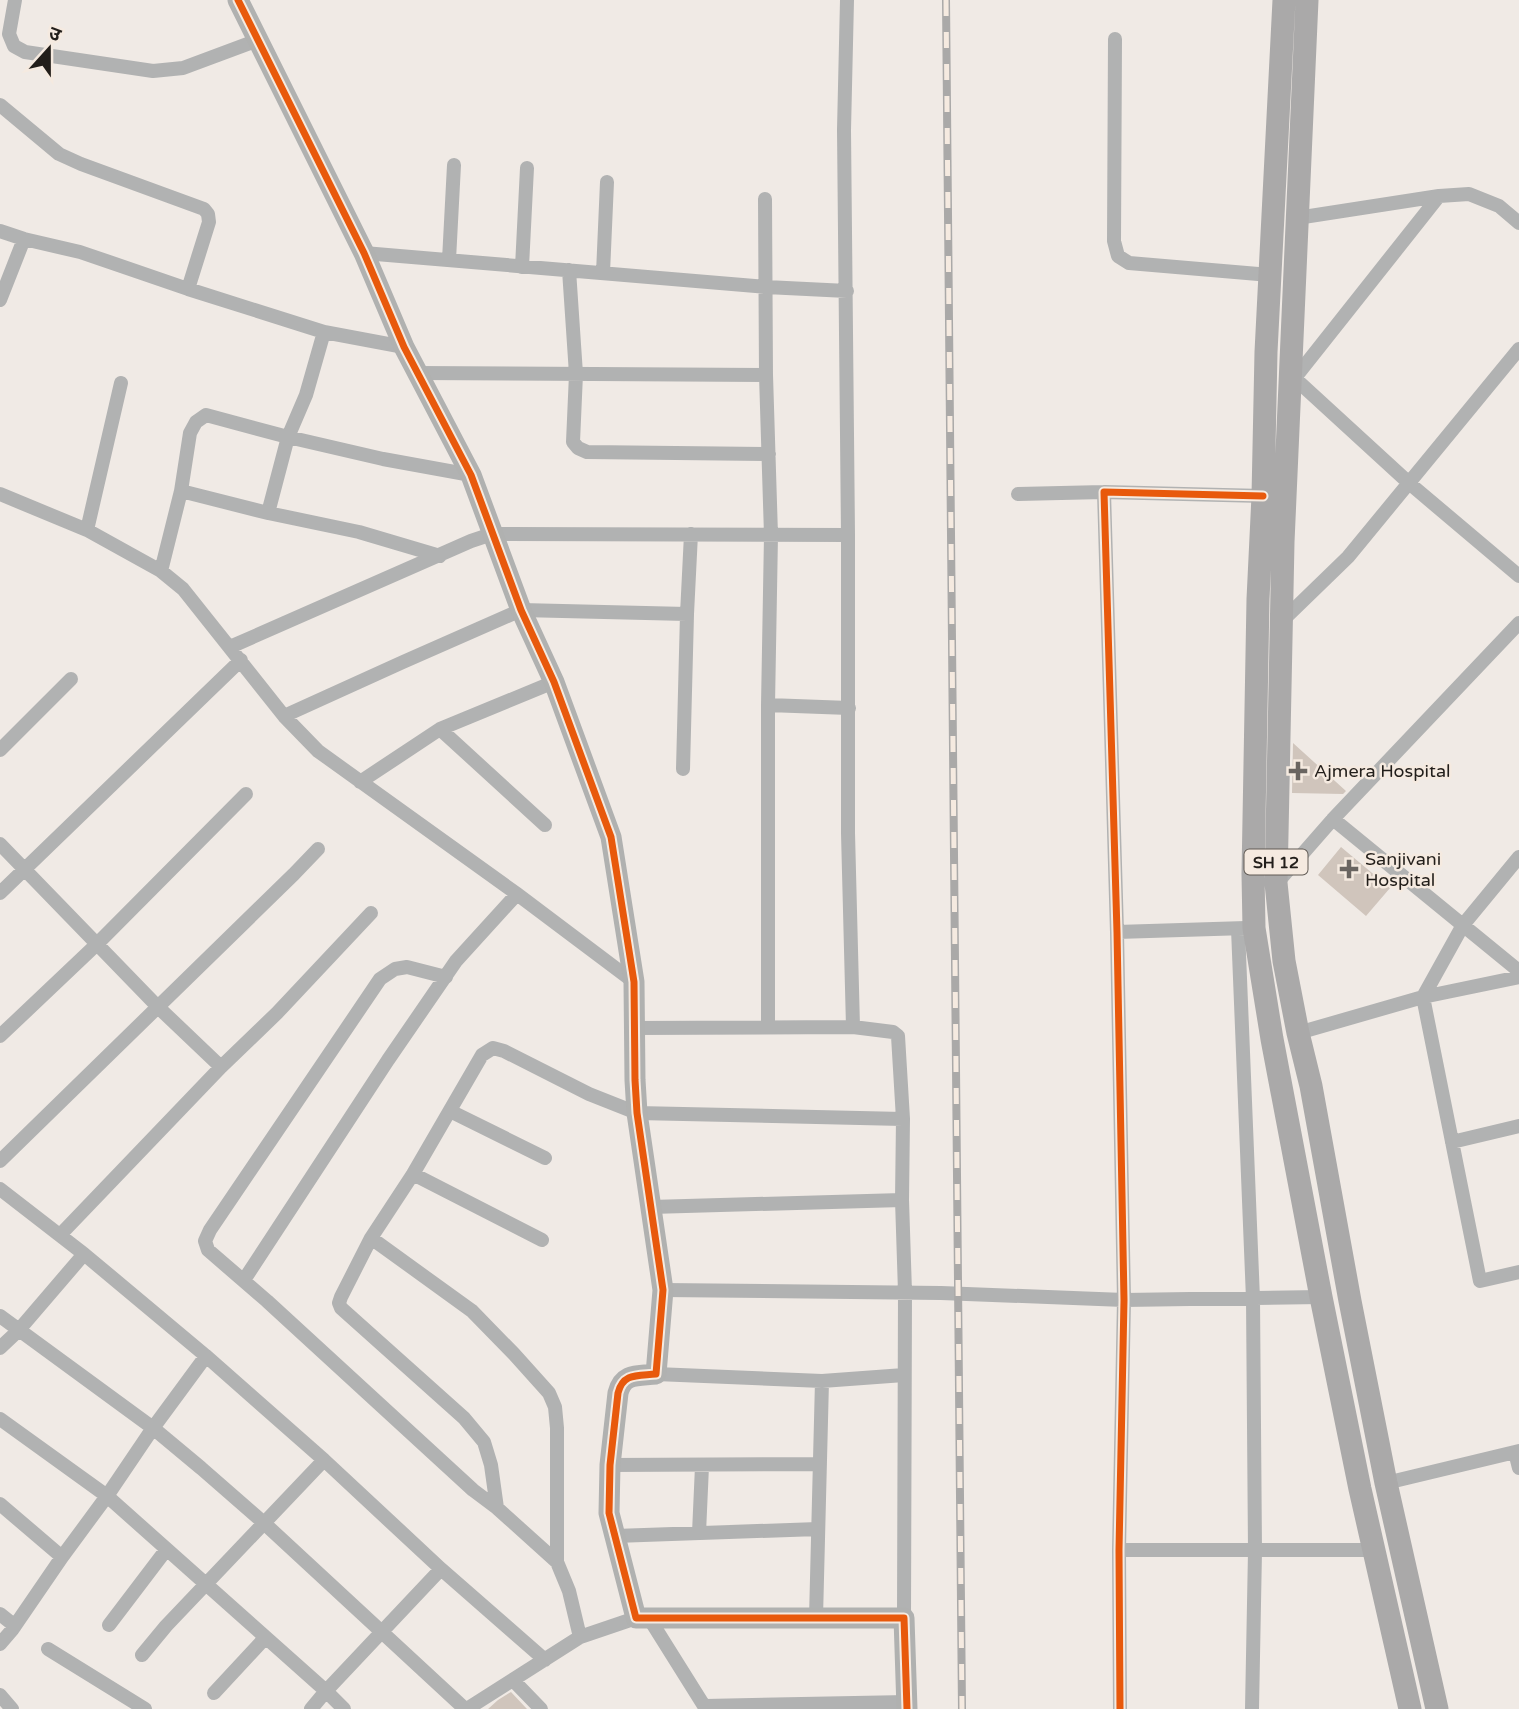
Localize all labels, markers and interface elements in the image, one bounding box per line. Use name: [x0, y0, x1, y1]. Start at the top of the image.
north arrow: [14, 14, 84, 84]
text: उ: [46, 22, 65, 47]
place label: Ajmera Hospital: [1314, 760, 1451, 782]
marker: Ajmera Hospital: [1288, 761, 1308, 781]
place label: Sanjivani Hospital: [1365, 848, 1441, 891]
road number: SH 12: [1244, 849, 1308, 874]
marker: Sanjivani Hospital: [1339, 859, 1359, 879]

